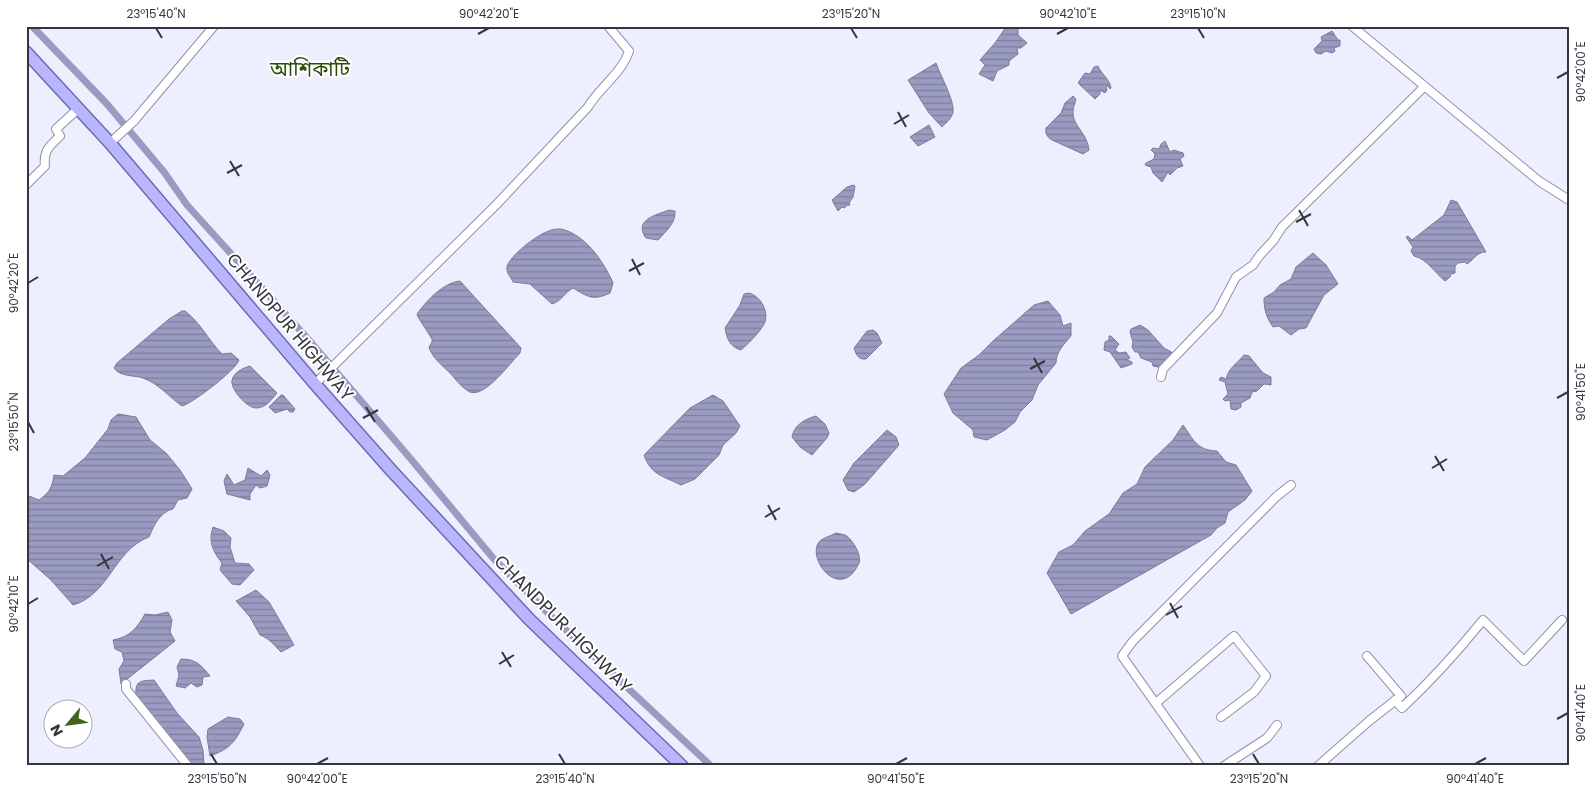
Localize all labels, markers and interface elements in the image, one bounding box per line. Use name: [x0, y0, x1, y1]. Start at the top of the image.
text: 23°15'40"N: [126, 5, 186, 22]
text: 90°42'20"E: [459, 5, 519, 22]
text: 23°15'20"N: [822, 5, 880, 22]
text: 90°42'10"E: [1039, 5, 1097, 22]
text: 23°15'10"N: [1170, 5, 1226, 22]
text: 90°42'00"E: [1572, 41, 1589, 103]
district label: আশিকাটি: [269, 55, 351, 83]
street label: CHANDPUR HIGHWAY: [221, 247, 360, 406]
text: 90°42'20"E: [5, 253, 22, 313]
text: 90°41'50"E: [1572, 363, 1589, 421]
text: 23°15'50"N: [5, 392, 22, 452]
street label: CHANDPUR HIGHWAY: [489, 549, 638, 698]
text: 90°42'10"E: [5, 575, 22, 633]
text: 90°41'40"E: [1572, 684, 1589, 742]
north arrow: [42, 700, 92, 750]
text: N: [45, 721, 68, 740]
text: 23°15'50"N: [187, 770, 247, 787]
text: 90°42'00"E: [286, 770, 348, 787]
text: 23°15'40"N: [535, 770, 595, 787]
text: 90°41'50"E: [867, 770, 925, 787]
text: 23°15'20"N: [1230, 770, 1288, 787]
text: 90°41'40"E: [1446, 770, 1504, 787]

